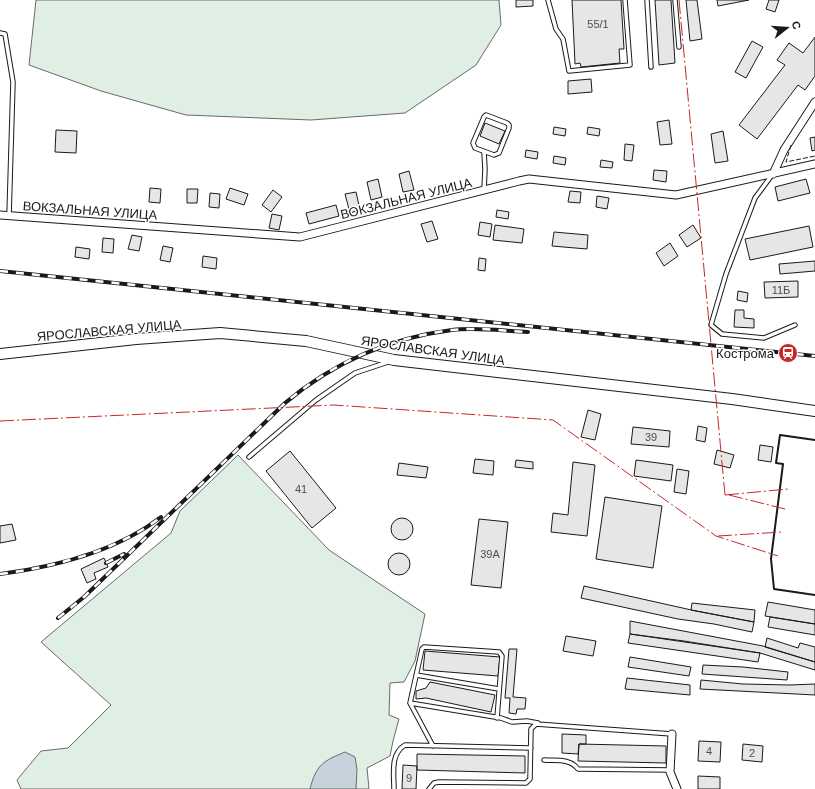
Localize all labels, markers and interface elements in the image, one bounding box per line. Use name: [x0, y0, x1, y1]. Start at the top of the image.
north arrow: [767, 8, 807, 48]
house number: 55/1: [587, 18, 609, 30]
text: С: [790, 20, 803, 31]
street label: ВОКЗАЛЬНАЯ УЛИЦА: [339, 175, 474, 222]
street label: ВОКЗАЛЬНАЯ УЛИЦА: [22, 198, 158, 223]
house number: 11Б: [772, 284, 790, 296]
street label: ЯРОСЛАВСКАЯ УЛИЦА: [36, 317, 182, 344]
street label: ЯРОСЛАВСКАЯ УЛИЦА: [360, 333, 506, 368]
station icon: Кострома: [777, 342, 799, 364]
place label: Кострома: [716, 346, 775, 361]
house number: 39: [645, 431, 657, 443]
house number: 41: [295, 483, 307, 495]
house number: 39А: [480, 548, 500, 560]
house number: 4: [706, 745, 712, 757]
house number: 2: [749, 747, 755, 759]
house number: 9: [406, 772, 412, 784]

